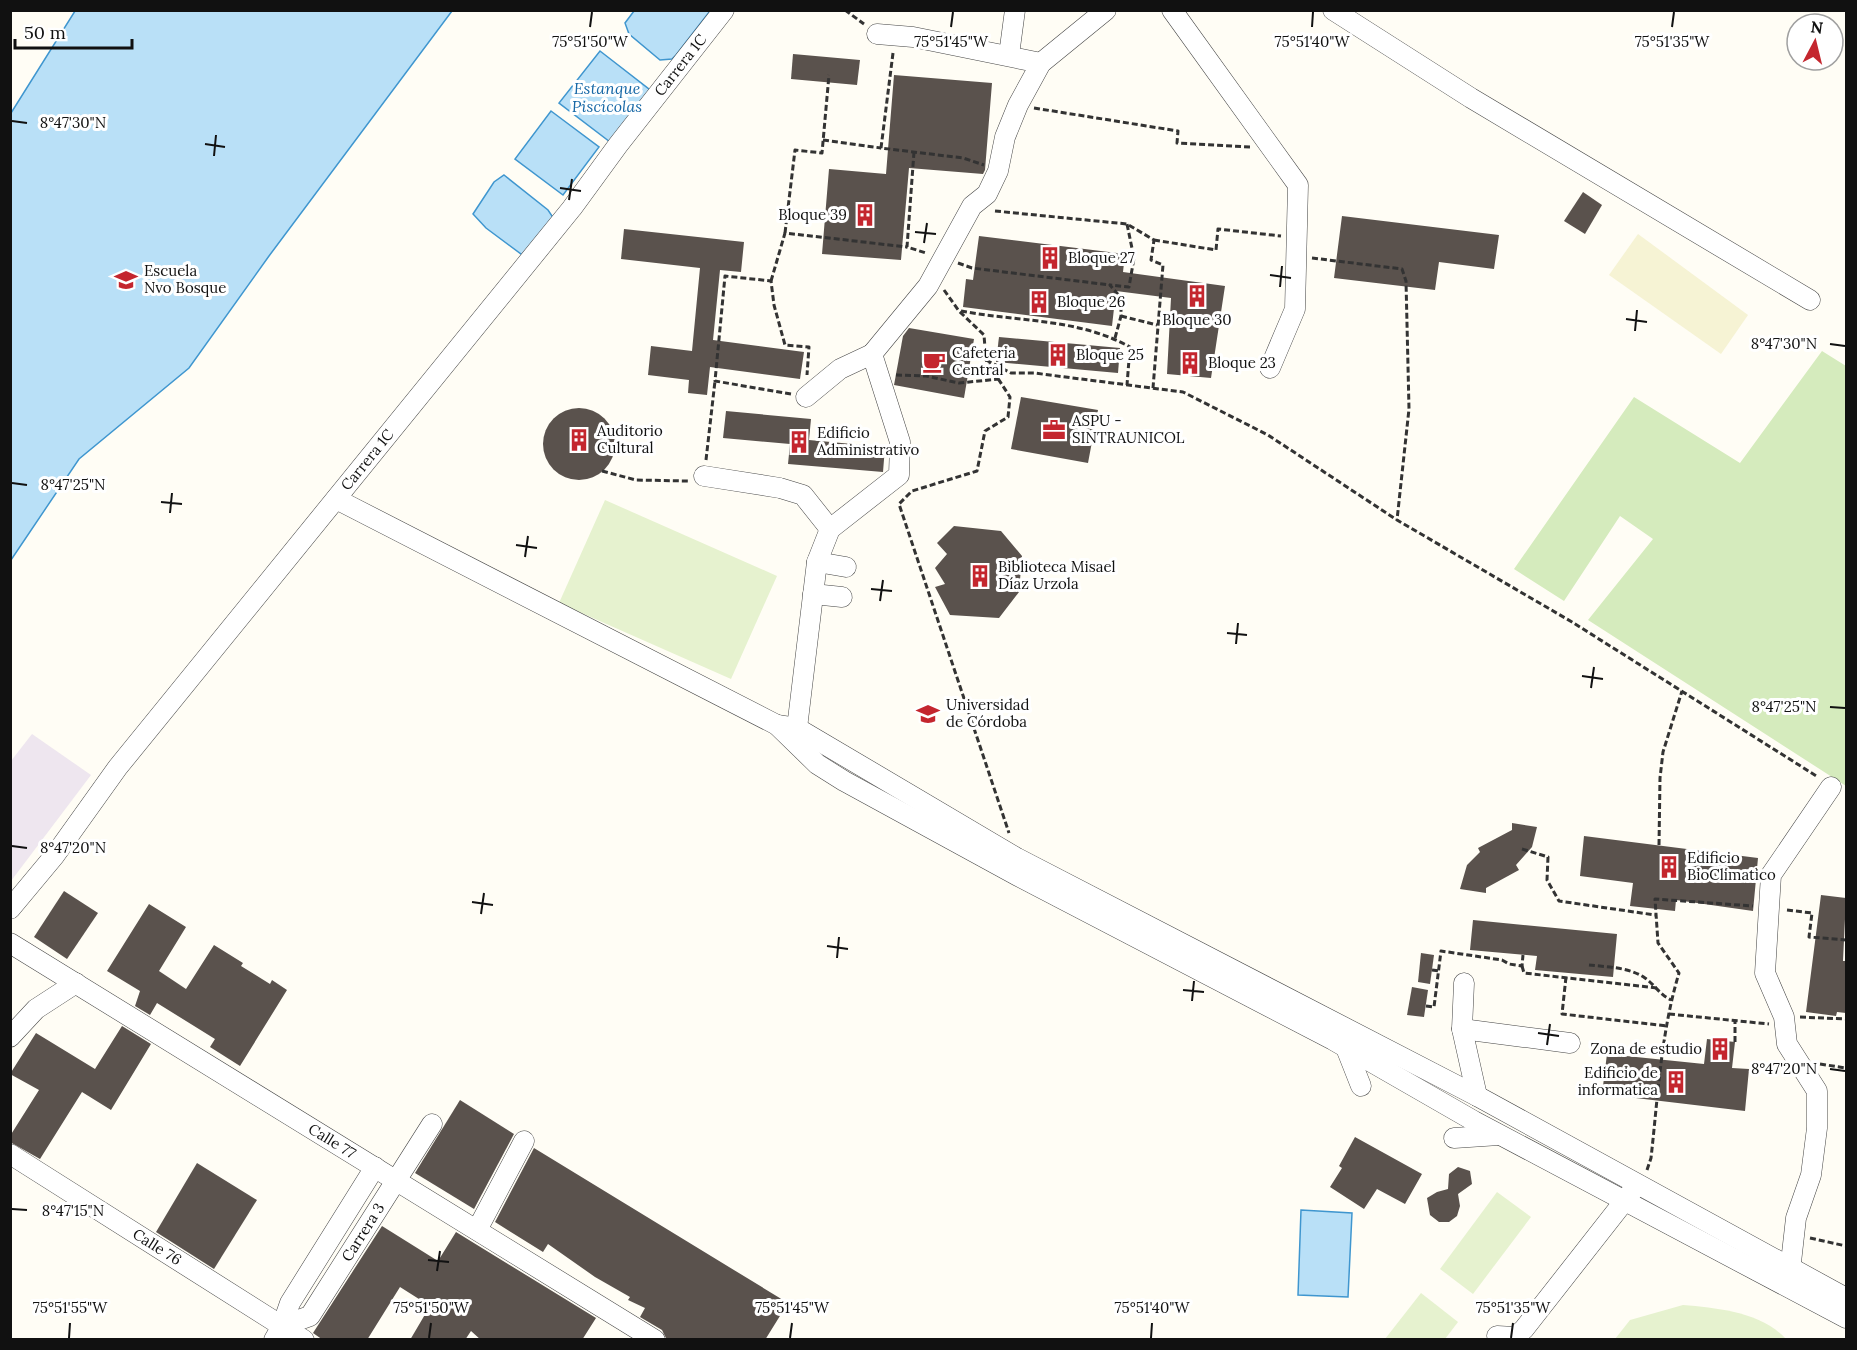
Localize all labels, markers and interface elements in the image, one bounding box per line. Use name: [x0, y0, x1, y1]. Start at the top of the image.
scale bar: [15, 12, 132, 50]
north arrow: [1785, 12, 1845, 72]
text: N: [1809, 16, 1824, 38]
text: 50 m: [24, 21, 66, 44]
street label: Carrera 1C: [650, 30, 711, 100]
text: 75°51'50"W: [552, 32, 629, 51]
text: 75°51'45"W: [914, 32, 989, 51]
text: 75°51'40"W: [1275, 32, 1350, 51]
text: 75°51'35"W: [1635, 32, 1710, 51]
water label: Estanque Piscícolas: [572, 78, 642, 116]
text: 8°47'30"N: [40, 113, 106, 132]
building icon: Bloque 39: [852, 202, 878, 228]
place label: Bloque 39: [778, 205, 847, 224]
building icon: Bloque 27: [1037, 245, 1063, 271]
place label: Bloque 27: [1068, 248, 1135, 267]
place label: Escuela Nvo Bosque: [144, 261, 226, 297]
school or university icon: Escuela Nvo Bosque: [113, 267, 139, 293]
building icon: Bloque 30: [1184, 283, 1210, 309]
building icon: Bloque 26: [1026, 289, 1052, 315]
place label: Bloque 26: [1057, 292, 1125, 311]
place label: Bloque 30: [1162, 310, 1232, 329]
text: 8°47'30"N: [1751, 334, 1817, 353]
building icon: Bloque 25: [1045, 342, 1071, 368]
place label: Cafeteria Central: [952, 343, 1016, 379]
place label: Bloque 25: [1076, 345, 1144, 364]
cafe icon: Cafeteria Central: [921, 349, 947, 375]
building icon: Bloque 23: [1177, 350, 1203, 376]
place label: Bloque 23: [1208, 353, 1276, 372]
place label: ASPU - SINTRAUNICOL: [1071, 411, 1185, 447]
office icon: ASPU - SINTRAUNICOL: [1041, 417, 1067, 443]
place label: Auditorio Cultural: [596, 421, 663, 457]
place label: Edificio Administrativo: [816, 423, 920, 459]
street label: Carrera 1C: [336, 425, 398, 494]
building icon: Auditorio Cultural: [566, 427, 592, 453]
building icon: Edificio Administrativo: [786, 429, 812, 455]
text: 8°47'25"N: [40, 475, 106, 494]
place label: Biblioteca Misael Díaz Urzola: [998, 557, 1116, 593]
building icon: Biblioteca Misael Díaz Urzola: [967, 563, 993, 589]
place label: Universidad de Córdoba: [946, 695, 1030, 731]
text: 8°47'25"N: [1751, 697, 1817, 716]
school or university icon: Universidad de Córdoba: [915, 701, 941, 727]
text: 8°47'20"N: [40, 838, 106, 857]
place label: Edificio BioClimatico: [1687, 848, 1776, 884]
building icon: Edificio BioClimatico: [1656, 854, 1682, 880]
building icon: Zona de estudio: [1707, 1036, 1733, 1062]
place label: Zona de estudio: [1590, 1039, 1702, 1058]
text: 8°47'20"N: [1751, 1059, 1817, 1078]
place label: Edificio de informatica: [1578, 1063, 1658, 1099]
building icon: Edificio de informatica: [1663, 1069, 1689, 1095]
street label: Calle 77: [305, 1119, 360, 1163]
street label: Carrera 3: [337, 1199, 388, 1265]
text: 8°47'15"N: [42, 1201, 104, 1220]
street label: Calle 76: [129, 1224, 185, 1269]
text: 75°51'55"W: [33, 1298, 108, 1317]
text: 75°51'50"W: [393, 1298, 470, 1317]
text: 75°51'45"W: [755, 1298, 830, 1317]
text: 75°51'40"W: [1115, 1298, 1190, 1317]
text: 75°51'35"W: [1476, 1298, 1551, 1317]

